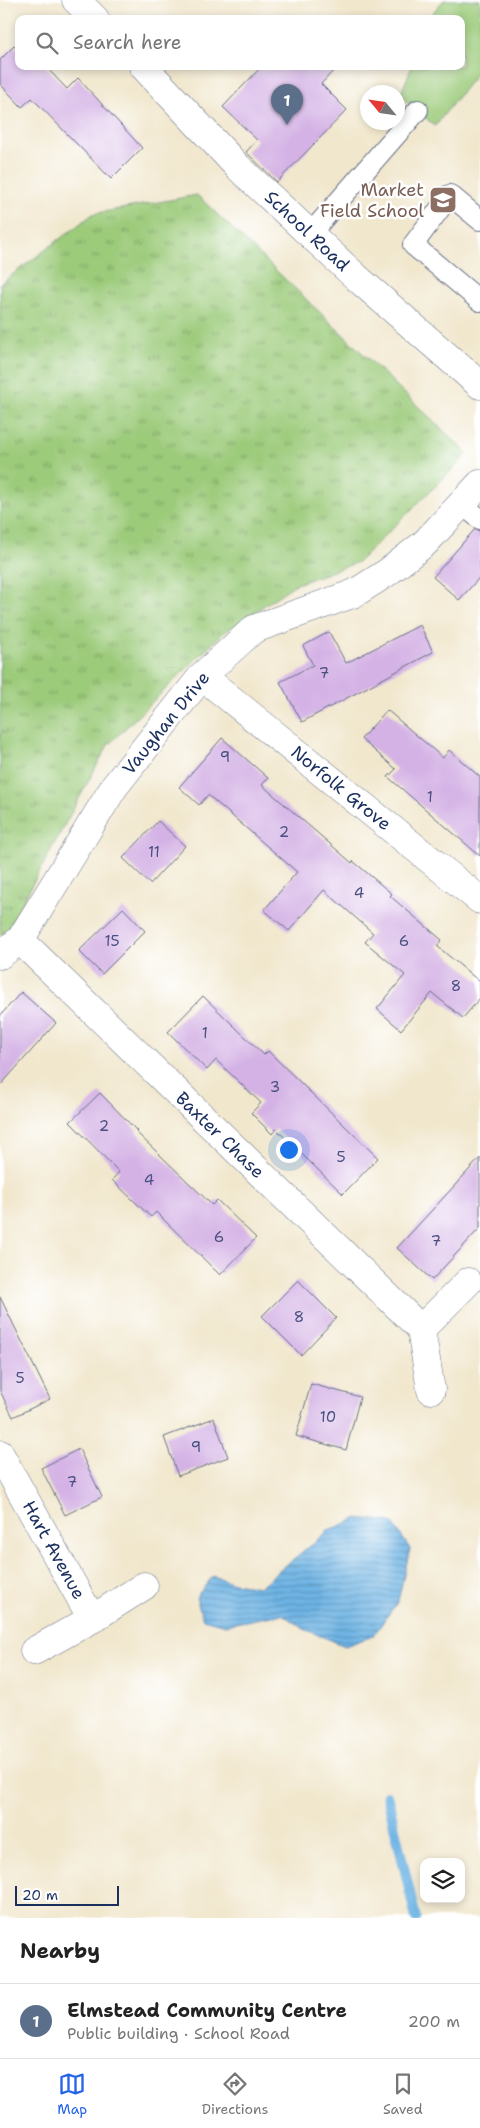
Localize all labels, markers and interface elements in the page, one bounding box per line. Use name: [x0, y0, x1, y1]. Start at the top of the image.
search box: [15, 15, 465, 70]
icon: search: [33, 29, 61, 57]
text: Search here: [73, 30, 182, 55]
pin: 1: [271, 84, 303, 125]
north arrow: [360, 85, 405, 130]
place label: Market Field School: [320, 178, 425, 223]
street label: School Road: [259, 185, 355, 277]
school or university icon: Market Field School: [428, 185, 458, 215]
house number: 7: [319, 663, 329, 683]
street label: Vaughan Drive: [117, 666, 215, 780]
street label: Norfolk Grove: [286, 740, 396, 836]
house number: 9: [220, 747, 230, 767]
house number: 1: [427, 787, 433, 807]
house number: 2: [279, 822, 289, 842]
house number: 11: [148, 842, 160, 862]
house number: 4: [354, 883, 364, 903]
house number: 15: [104, 931, 120, 951]
house number: 6: [399, 931, 409, 951]
house number: 8: [451, 976, 461, 996]
house number: 1: [202, 1023, 208, 1043]
house number: 3: [270, 1077, 280, 1097]
street label: Baxter Chase: [170, 1086, 270, 1184]
house number: 2: [99, 1116, 109, 1136]
your location: [276, 1137, 302, 1163]
house number: 5: [336, 1147, 346, 1167]
house number: 4: [144, 1170, 154, 1190]
house number: 6: [214, 1227, 224, 1247]
house number: 7: [431, 1231, 441, 1251]
house number: 8: [294, 1307, 304, 1327]
house number: 5: [15, 1368, 25, 1388]
house number: 10: [320, 1407, 336, 1427]
house number: 9: [191, 1437, 201, 1457]
house number: 7: [67, 1472, 77, 1492]
street label: Hart Avenue: [17, 1496, 91, 1604]
map controls: [420, 1858, 465, 1903]
button: layers: [420, 1858, 465, 1903]
scale bar: [15, 1883, 119, 1906]
text: 20 m: [22, 1886, 58, 1904]
text: Nearby: [20, 1937, 100, 1965]
text: Elmstead Community Centre: [67, 1998, 347, 2023]
text: 1: [32, 2011, 40, 2032]
text: 200 m: [408, 2011, 460, 2032]
text: Public building · School Road: [67, 2023, 290, 2044]
tab: Map: [57, 2070, 87, 2118]
tab: Directions: [202, 2070, 269, 2118]
tab: Saved: [383, 2070, 423, 2118]

